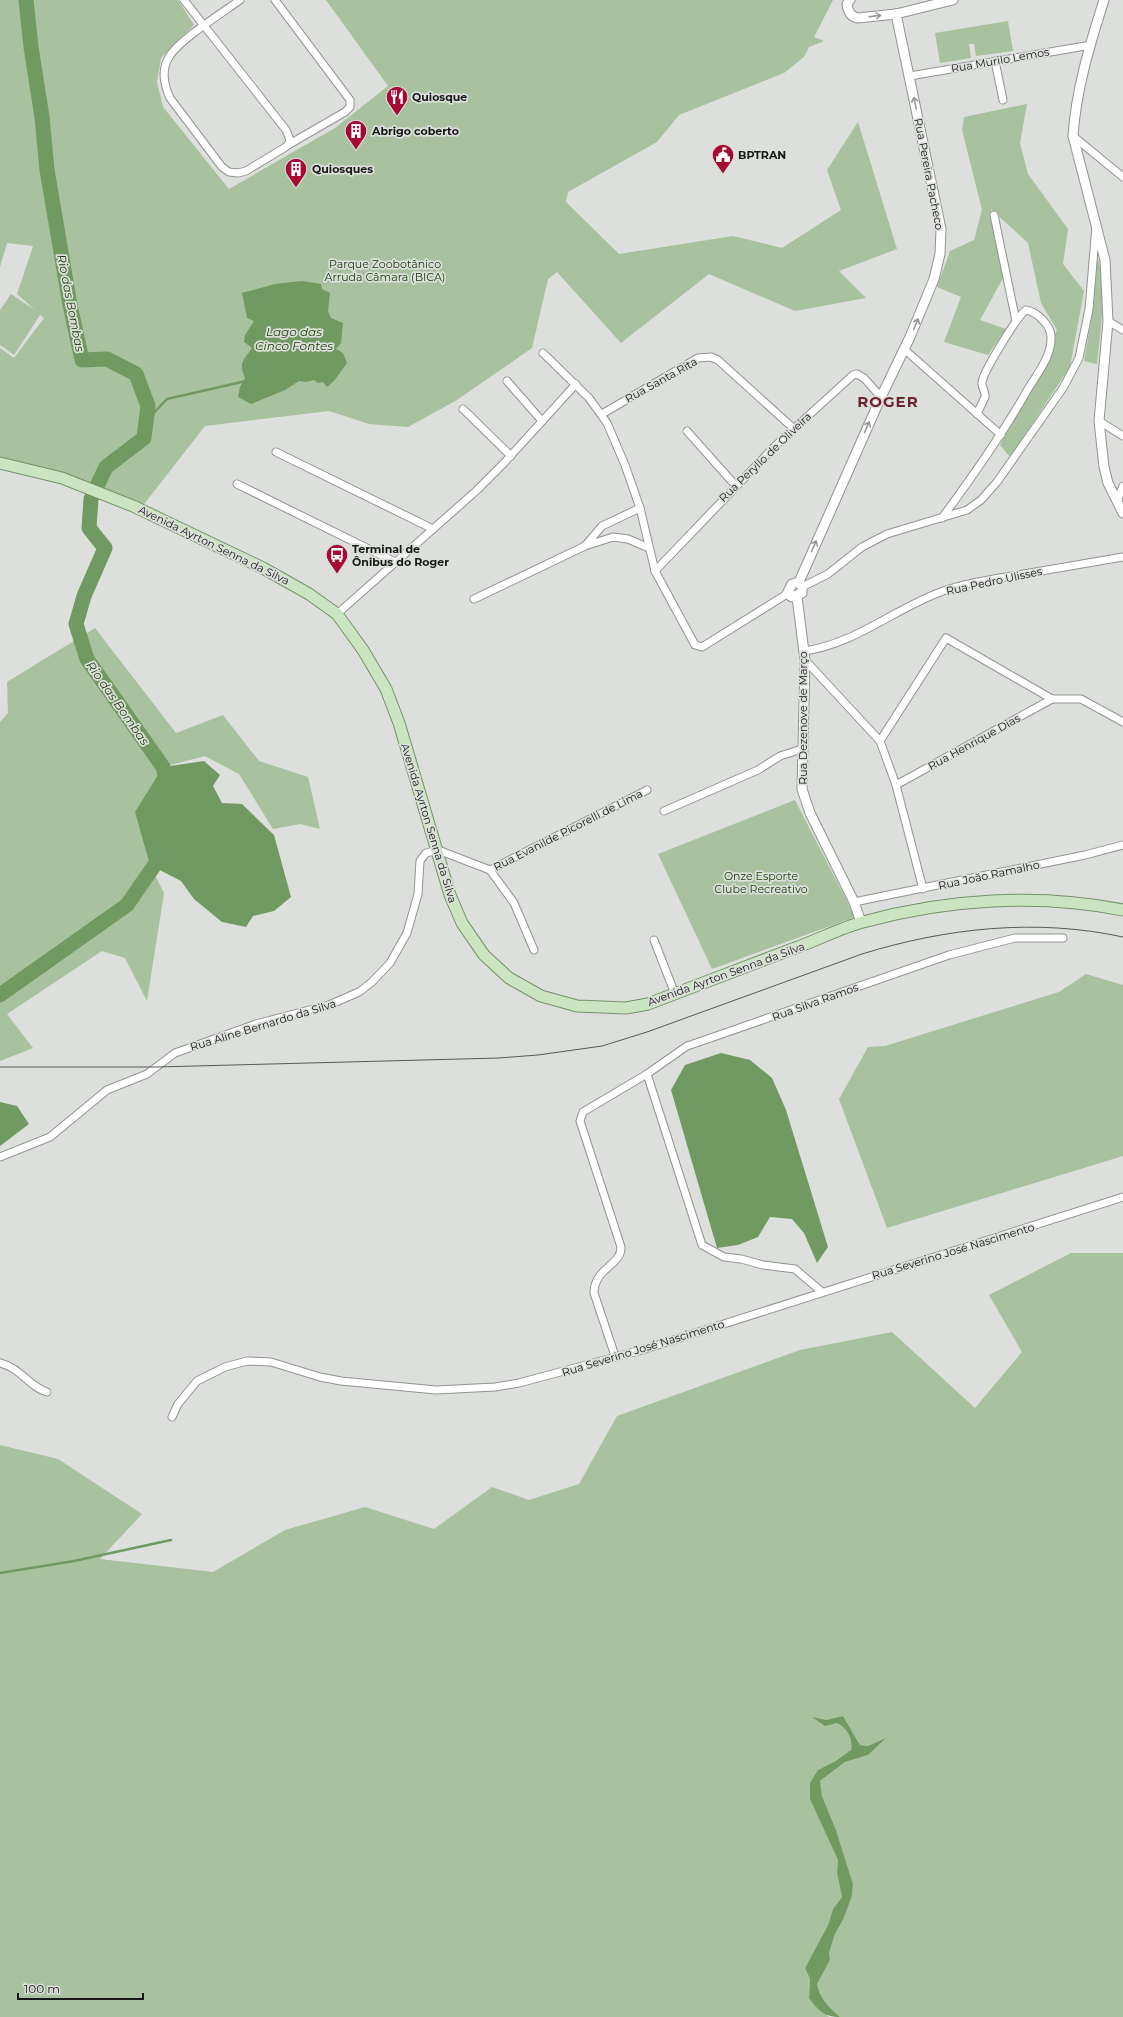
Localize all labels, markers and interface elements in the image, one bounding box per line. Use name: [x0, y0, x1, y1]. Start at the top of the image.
one-way arrow: [869, 12, 882, 20]
street label: Rua Murilo Lemos: [950, 44, 1051, 76]
restaurant icon: Quiosque: [384, 84, 410, 117]
place label: Quiosque: [412, 90, 467, 104]
one-way arrow: [911, 97, 919, 110]
street label: Rua Pereira Pacheco: [911, 117, 947, 231]
building icon: Abrigo coberto: [343, 118, 369, 151]
place label: Abrigo coberto: [371, 124, 459, 138]
public building icon: BPTRAN: [710, 142, 736, 175]
place label: BPTRAN: [738, 148, 786, 162]
building icon: Quiosques: [283, 156, 309, 189]
place label: Quiosques: [312, 162, 373, 176]
water label: Rio das Bombas: [54, 253, 88, 353]
park label: Parque Zoobotânico Arruda Câmara (BICA): [325, 257, 445, 284]
one-way arrow: [912, 318, 920, 330]
water label: Lago das Cinco Fontes: [255, 324, 333, 353]
street label: Rua Santa Rita: [622, 354, 700, 406]
district label: ROGER: [857, 392, 919, 411]
street label: Rua Peryllo de Oliveira: [716, 409, 814, 505]
one-way arrow: [864, 422, 872, 434]
street label: Avenida Ayrton Senna da Silva: [136, 502, 292, 588]
one-way arrow: [811, 540, 818, 552]
bus stop icon: Terminal de Ônibus do Roger: [324, 542, 350, 575]
place label: Terminal de Ônibus do Roger: [352, 542, 449, 569]
street label: Rua Pedro Ulisses: [945, 564, 1044, 598]
street label: Rua Dezenove de Março: [796, 651, 810, 785]
water label: Rio das Bombas: [83, 658, 153, 748]
street label: Rua Henrique Dias: [925, 711, 1023, 773]
street label: Avenida Ayrton Senna da Silva: [398, 741, 460, 905]
street label: Rua Evanilde Picorelli de Lima: [491, 786, 645, 874]
street label: Rua João Ramalho: [937, 857, 1041, 893]
park label: Onze Esporte Clube Recreativo: [714, 869, 808, 896]
street label: Avenida Ayrton Senna da Silva: [645, 939, 807, 1009]
street label: Rua Silva Ramos: [770, 980, 861, 1024]
street label: Rua Aline Bernardo da Silva: [188, 996, 338, 1054]
street label: Rua Severino José Nascimento: [870, 1220, 1036, 1282]
street label: Rua Severino José Nascimento: [560, 1317, 726, 1379]
scale bar: [18, 1975, 143, 2001]
text: 100 m: [24, 1981, 60, 1996]

